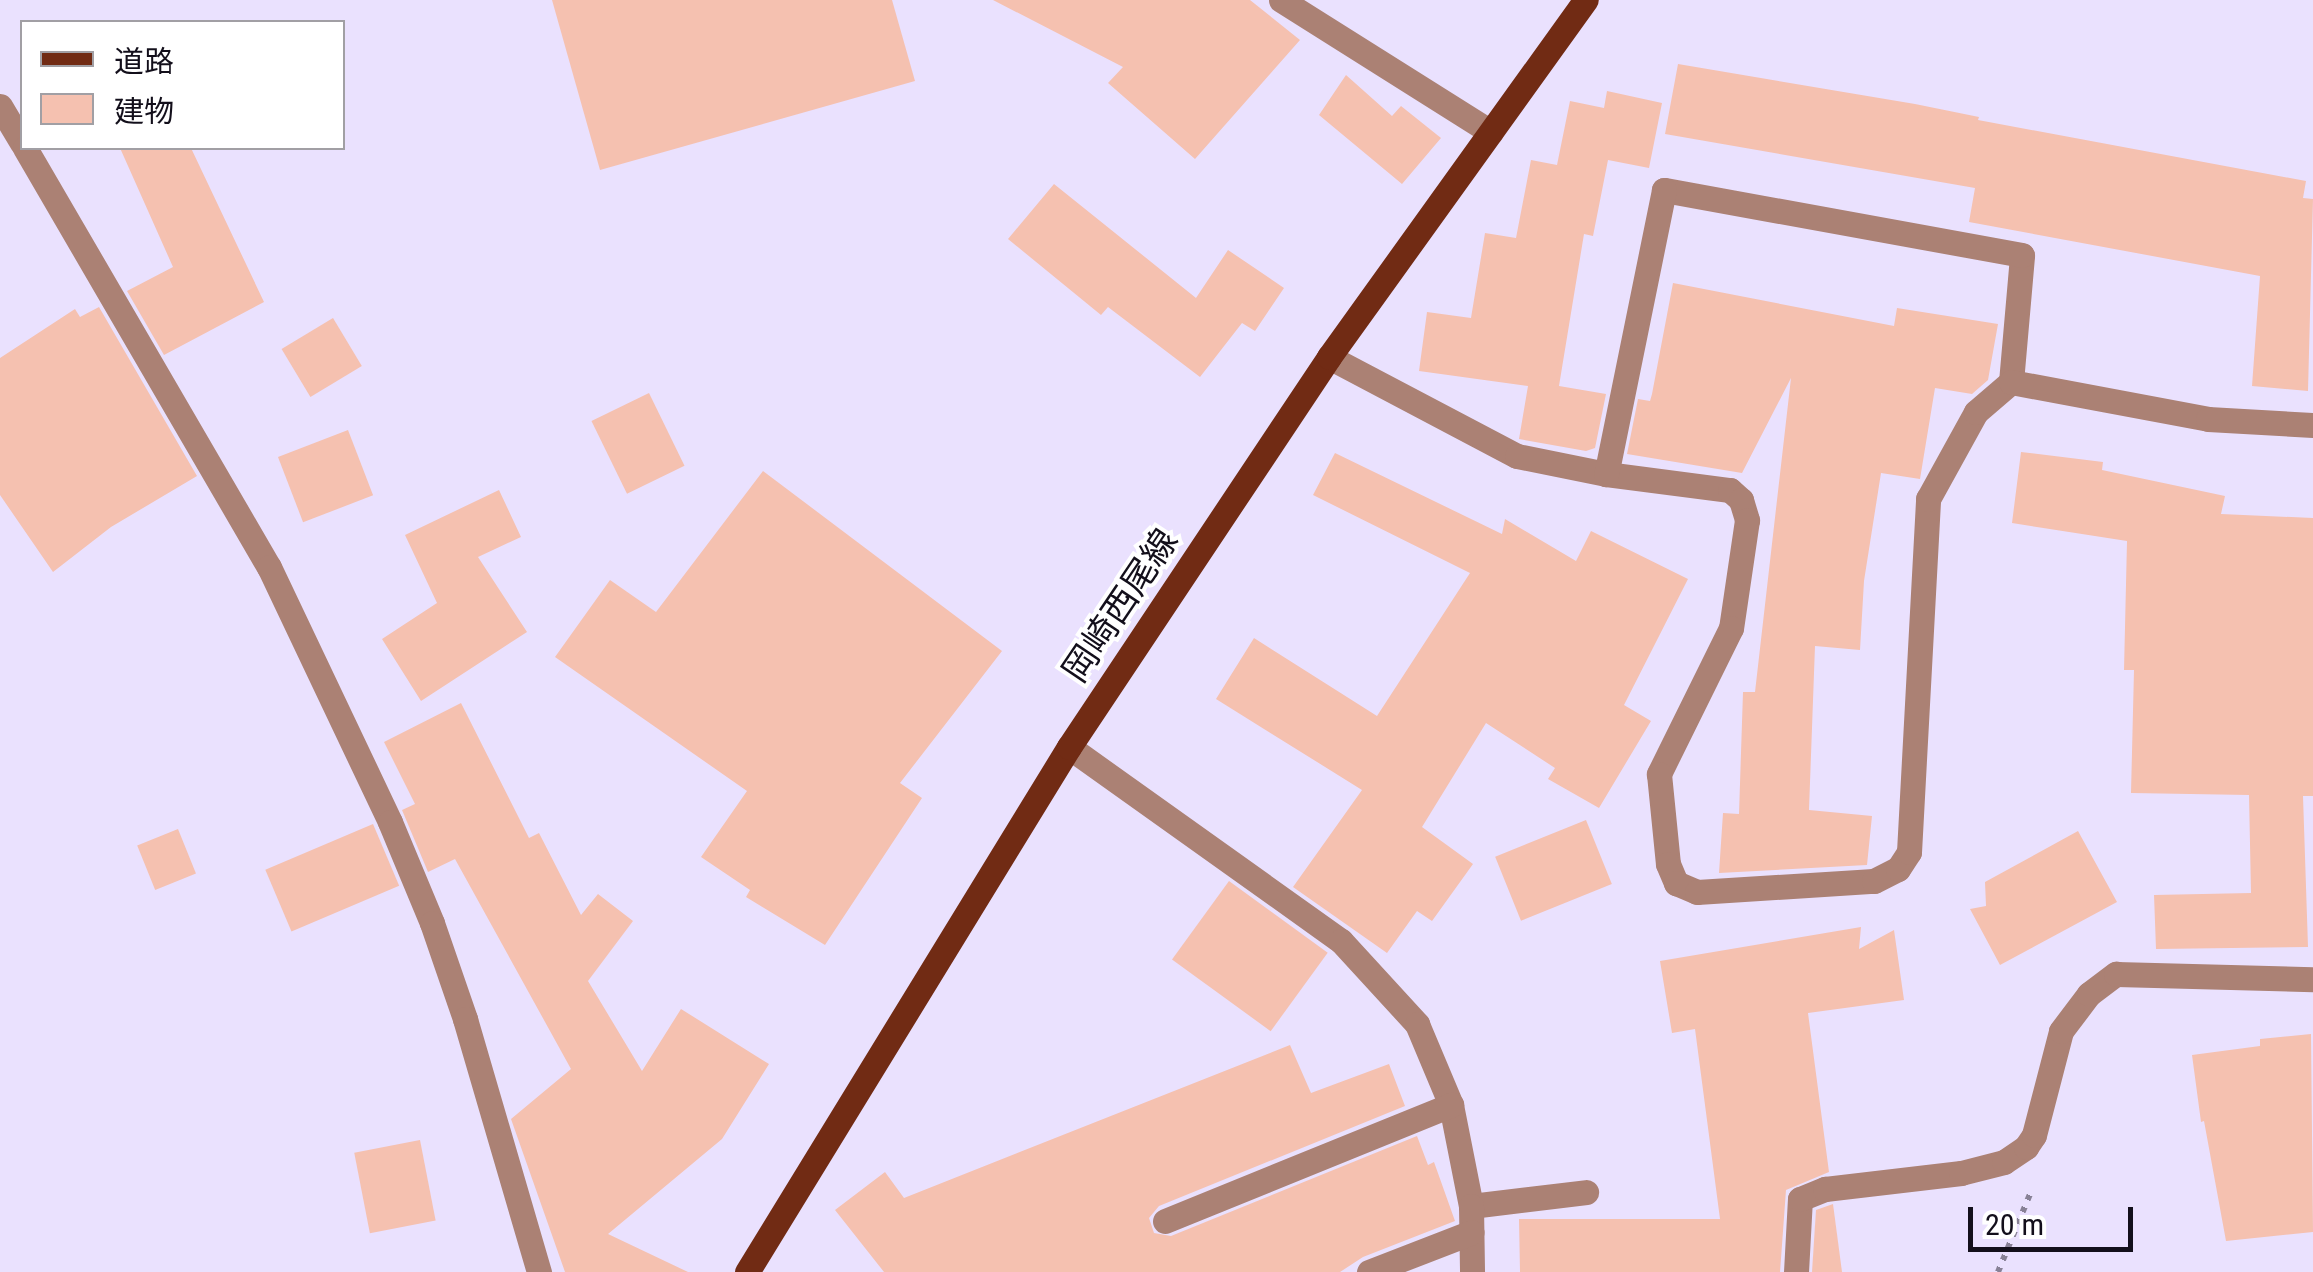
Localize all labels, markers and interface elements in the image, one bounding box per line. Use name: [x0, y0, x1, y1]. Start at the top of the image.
legend: [20, 20, 345, 150]
text: 道路: [114, 44, 174, 79]
text: 建物: [114, 94, 174, 129]
street label: 岡崎西尾線: [1055, 522, 1187, 690]
scale bar: [1973, 1187, 2138, 1249]
text: 20 m: [1985, 1207, 2044, 1242]

